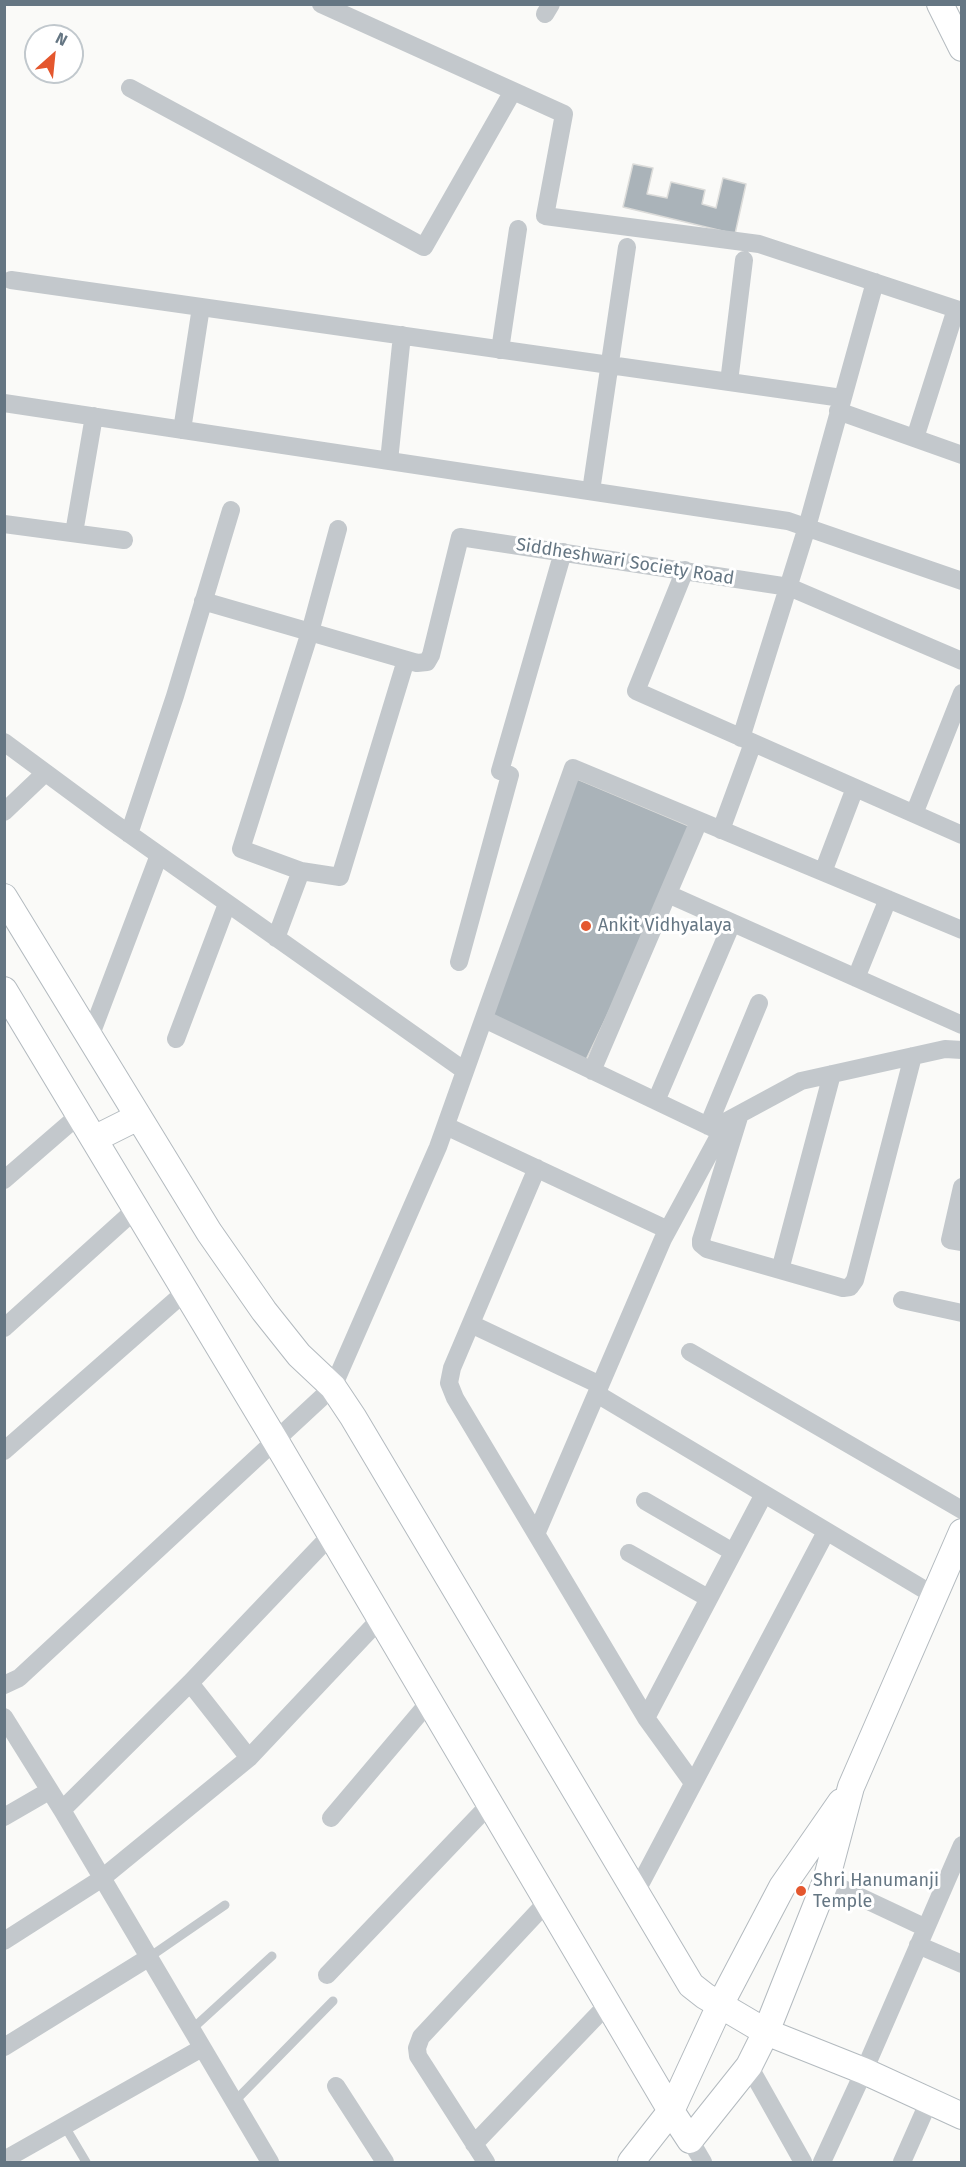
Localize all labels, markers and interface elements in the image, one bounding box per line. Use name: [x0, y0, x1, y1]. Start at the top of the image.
north arrow: [24, 24, 84, 84]
text: N: [52, 28, 71, 50]
street label: Siddheshwari Society Road: [514, 534, 736, 590]
place label: Ankit Vidhyalaya: [598, 915, 732, 937]
marker: Ankit Vidhyalaya: [579, 919, 593, 933]
place label: Shri Hanumanji Temple: [813, 1870, 939, 1912]
marker: Shri Hanumanji Temple: [794, 1884, 808, 1898]

